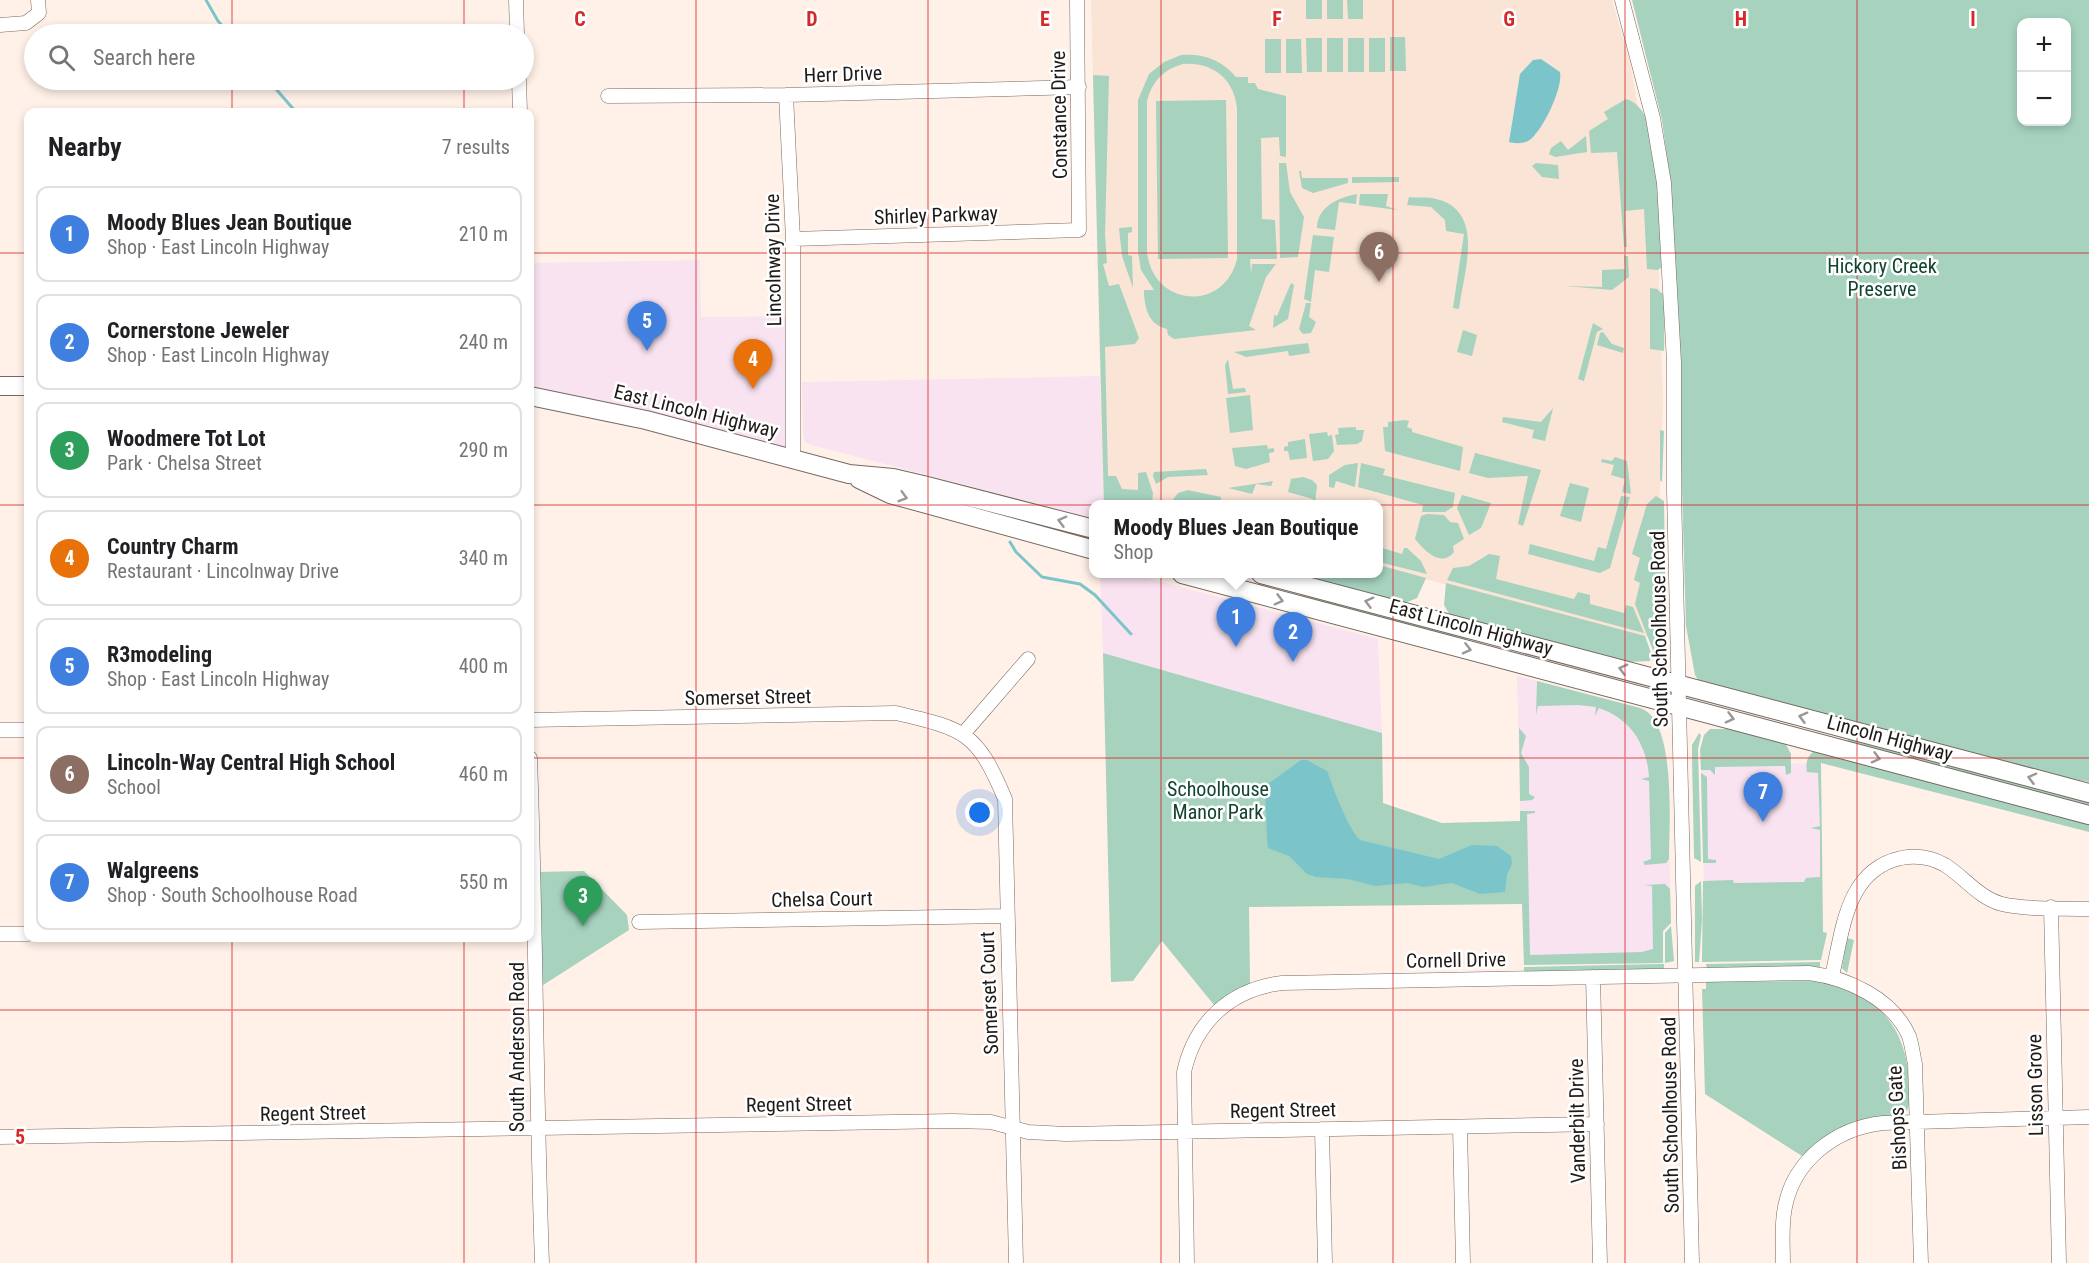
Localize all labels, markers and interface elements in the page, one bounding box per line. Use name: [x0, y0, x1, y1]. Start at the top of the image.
text: C: [574, 7, 586, 31]
text: D: [806, 7, 818, 31]
text: E: [1040, 7, 1050, 31]
text: F: [1272, 7, 1282, 31]
text: G: [1503, 7, 1515, 31]
text: H: [1735, 7, 1747, 31]
text: I: [1970, 7, 1976, 31]
map controls: [2017, 18, 2071, 126]
button: +: [2017, 18, 2071, 72]
search box: [24, 24, 534, 90]
icon: search: [45, 41, 78, 74]
text: Search here: [93, 45, 195, 70]
street label: Constance Drive: [1046, 51, 1072, 179]
street label: Herr Drive: [803, 61, 883, 87]
button: −: [2017, 72, 2071, 126]
text: Nearby: [48, 132, 122, 162]
text: 7 results: [442, 135, 510, 159]
street label: Lincolnway Drive: [760, 193, 786, 327]
street label: Shirley Parkway: [874, 201, 998, 229]
text: Moody Blues Jean Boutique: [107, 210, 352, 235]
text: 1: [64, 222, 75, 246]
text: 210 m: [459, 222, 508, 246]
pin: 6: [1360, 232, 1398, 282]
text: Shop · East Lincoln Highway: [107, 235, 329, 259]
park label: Hickory Creek Preserve: [1827, 254, 1937, 301]
pin: 5: [628, 302, 666, 351]
text: Cornerstone Jeweler: [107, 318, 289, 343]
text: 2: [64, 330, 75, 354]
text: 240 m: [459, 330, 508, 354]
pin: 4: [734, 340, 772, 389]
text: Shop · East Lincoln Highway: [107, 343, 329, 367]
street label: East Lincoln Highway: [611, 379, 781, 443]
text: Woodmere Tot Lot: [107, 426, 266, 451]
text: 3: [64, 438, 75, 462]
text: 290 m: [459, 438, 508, 462]
text: Park · Chelsa Street: [107, 451, 262, 475]
one-way arrow: [898, 490, 908, 503]
popup: [1089, 500, 1383, 578]
text: Moody Blues Jean Boutique: [1114, 515, 1358, 540]
one-way arrow: [1057, 516, 1068, 528]
street label: South Schoolhouse Road: [1645, 530, 1673, 728]
text: Country Charm: [107, 534, 239, 559]
text: Shop: [1114, 540, 1153, 564]
text: 4: [64, 546, 75, 570]
text: 340 m: [459, 546, 508, 570]
text: Restaurant · Lincolnway Drive: [107, 559, 339, 583]
one-way arrow: [1273, 593, 1283, 606]
street label: East Lincoln Highway: [1387, 594, 1555, 660]
one-way arrow: [1364, 597, 1375, 609]
pin: 1: [1216, 598, 1256, 647]
pin: 2: [1274, 612, 1312, 662]
text: R3modeling: [107, 642, 212, 667]
one-way arrow: [1462, 642, 1472, 655]
text: 5: [64, 654, 75, 678]
text: 400 m: [459, 654, 508, 678]
one-way arrow: [1619, 664, 1629, 677]
text: Shop · East Lincoln Highway: [107, 667, 329, 691]
street label: Somerset Street: [684, 684, 812, 710]
street label: Lincoln Highway: [1824, 710, 1956, 766]
one-way arrow: [1725, 711, 1735, 724]
one-way arrow: [1799, 712, 1809, 724]
text: Lincoln-Way Central High School: [107, 750, 395, 775]
one-way arrow: [1871, 750, 1881, 763]
text: 6: [64, 762, 75, 786]
text: 460 m: [459, 762, 508, 786]
pin: 7: [1744, 772, 1782, 822]
one-way arrow: [2028, 773, 2038, 785]
text: School: [107, 775, 161, 799]
park label: Schoolhouse Manor Park: [1167, 777, 1269, 824]
your location: [965, 798, 994, 827]
text: Walgreens: [107, 858, 199, 883]
text: 7: [64, 870, 75, 894]
text: 550 m: [459, 870, 508, 894]
pin: 3: [564, 876, 602, 926]
text: Shop · South Schoolhouse Road: [107, 883, 358, 907]
street label: Chelsa Court: [771, 886, 873, 912]
street label: Somerset Court: [975, 931, 1003, 1055]
street label: Cornell Drive: [1406, 947, 1506, 973]
street label: South Anderson Road: [505, 962, 529, 1132]
street label: South Schoolhouse Road: [1656, 1016, 1684, 1214]
street label: Lisson Grove: [2022, 1034, 2048, 1136]
street label: Vanderbilt Drive: [1564, 1058, 1590, 1184]
street label: Bishops Gate: [1882, 1065, 1912, 1171]
street label: Regent Street: [746, 1091, 852, 1117]
street label: Regent Street: [1230, 1097, 1336, 1123]
street label: Regent Street: [260, 1100, 366, 1126]
text: 5: [15, 1125, 25, 1149]

